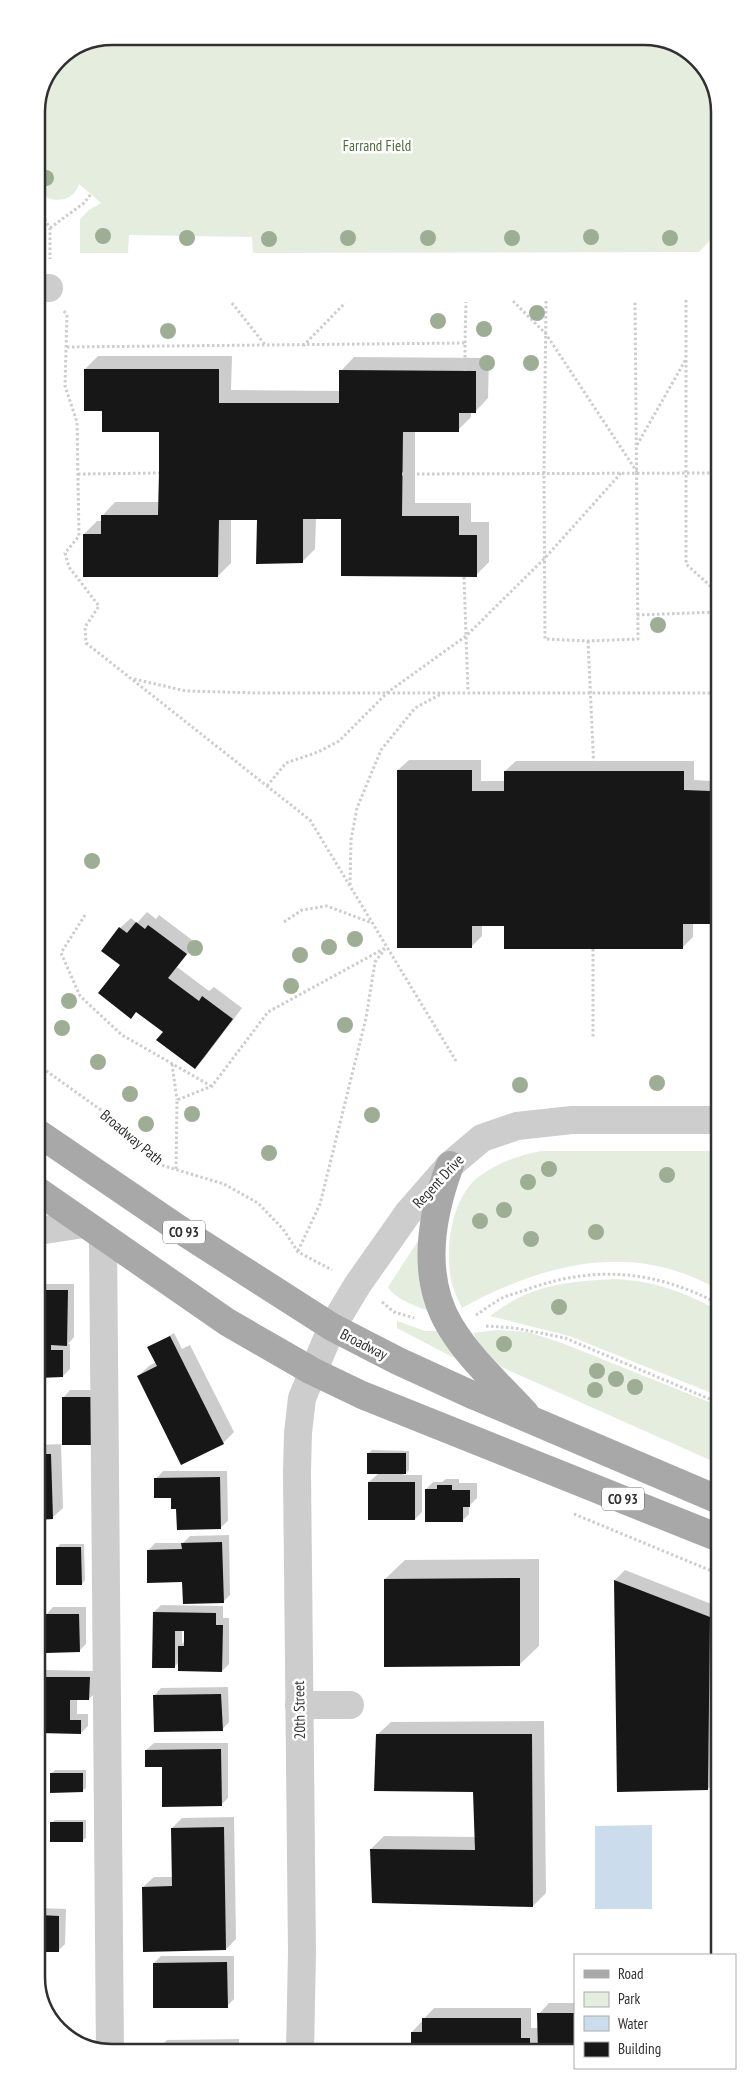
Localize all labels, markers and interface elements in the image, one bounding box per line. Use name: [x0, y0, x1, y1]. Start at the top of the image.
park label: Farrand Field: [343, 136, 411, 155]
street label: Broadway Path: [97, 1105, 167, 1169]
street label: Regent Drive: [408, 1150, 468, 1212]
road number: CO 93: [163, 1220, 205, 1244]
street label: Broadway: [337, 1324, 391, 1364]
road number: CO 93: [602, 1488, 644, 1510]
street label: 20th Street: [289, 1681, 309, 1739]
legend: [574, 1954, 736, 2069]
text: Road: [618, 1964, 644, 1983]
text: Park: [618, 1989, 640, 2008]
text: Water: [618, 2014, 649, 2033]
text: Building: [618, 2039, 661, 2058]

